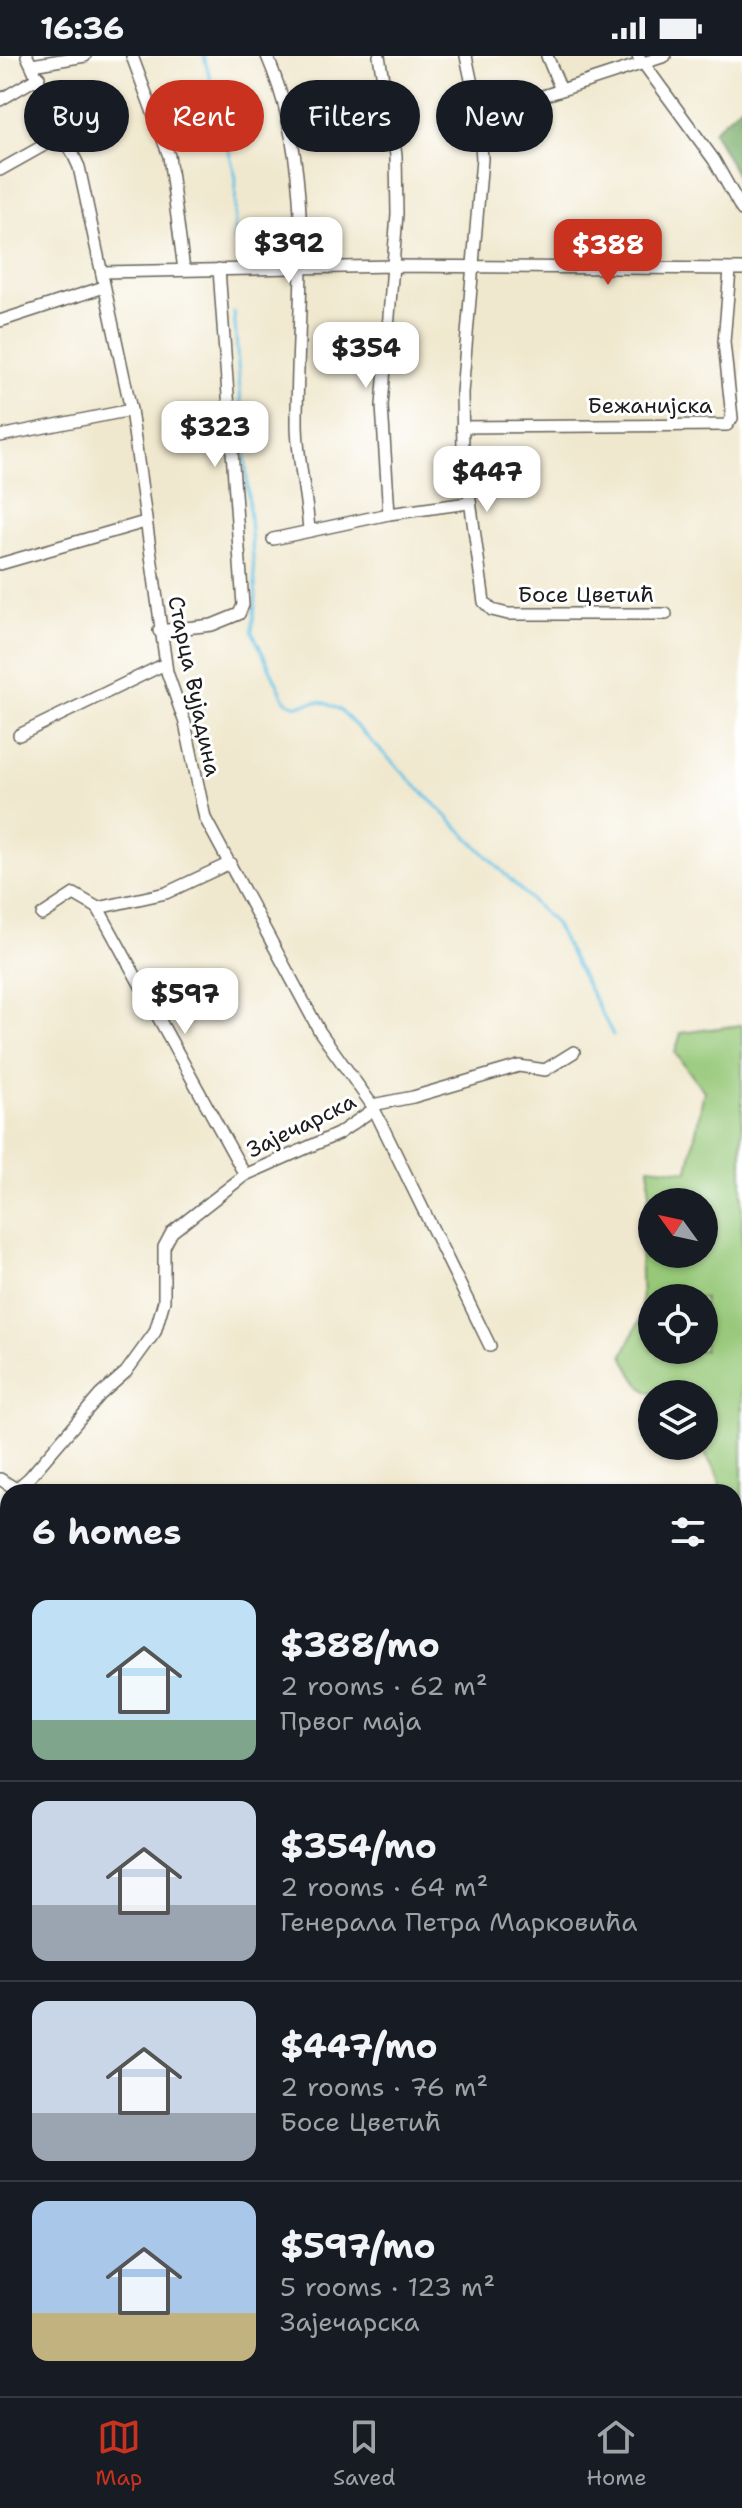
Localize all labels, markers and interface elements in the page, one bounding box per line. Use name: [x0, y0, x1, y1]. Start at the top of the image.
text: 16:36: [40, 8, 124, 49]
chip: Buy: [24, 80, 129, 152]
chip: Rent: [145, 80, 264, 152]
chip: Filters: [280, 80, 420, 152]
chip: New: [436, 80, 553, 152]
pin: $392: [242, 217, 336, 285]
pin: $388: [561, 219, 655, 287]
text: $392: [253, 225, 325, 260]
text: $388: [572, 227, 644, 262]
pin: $354: [319, 322, 413, 390]
text: $354: [331, 330, 401, 365]
street label: Бежанијска: [588, 391, 713, 420]
pin: $323: [168, 401, 262, 469]
text: $323: [179, 409, 251, 444]
pin: $447: [440, 446, 534, 514]
text: $447: [451, 454, 523, 489]
street label: Босе Цветић: [518, 580, 654, 609]
street label: Старца Вујадина: [161, 593, 228, 779]
pin: $597: [138, 968, 232, 1036]
text: $597: [150, 976, 220, 1011]
street label: Зајечарска: [242, 1086, 361, 1164]
north arrow: [638, 1188, 718, 1268]
map controls: [638, 1188, 718, 1460]
button: locate: [638, 1284, 718, 1364]
button: layers: [638, 1380, 718, 1460]
text: 6 homes: [32, 1509, 181, 1555]
icon: filters: [666, 1510, 710, 1554]
text: $388/mo: [280, 1622, 440, 1668]
icon: home: [96, 1632, 192, 1728]
text: 2 rooms · 62 m²: [280, 1668, 488, 1703]
text: Првог маја: [280, 1703, 421, 1738]
text: $354/mo: [280, 1823, 437, 1869]
icon: home: [96, 1833, 192, 1929]
text: 2 rooms · 64 m²: [280, 1869, 488, 1904]
text: Генерала Петра Марковића: [280, 1904, 637, 1939]
text: $447/mo: [280, 2023, 438, 2069]
icon: home: [96, 2033, 192, 2129]
text: 2 rooms · 76 m²: [280, 2069, 488, 2104]
text: Босе Цветић: [280, 2104, 441, 2139]
text: $597/mo: [280, 2223, 436, 2269]
icon: home: [96, 2233, 192, 2329]
text: 5 rooms · 123 m²: [280, 2269, 495, 2304]
text: Зајечарска: [280, 2304, 420, 2339]
tab: Map: [95, 2415, 142, 2492]
tab: Saved: [333, 2415, 396, 2492]
tab: Home: [586, 2415, 647, 2492]

